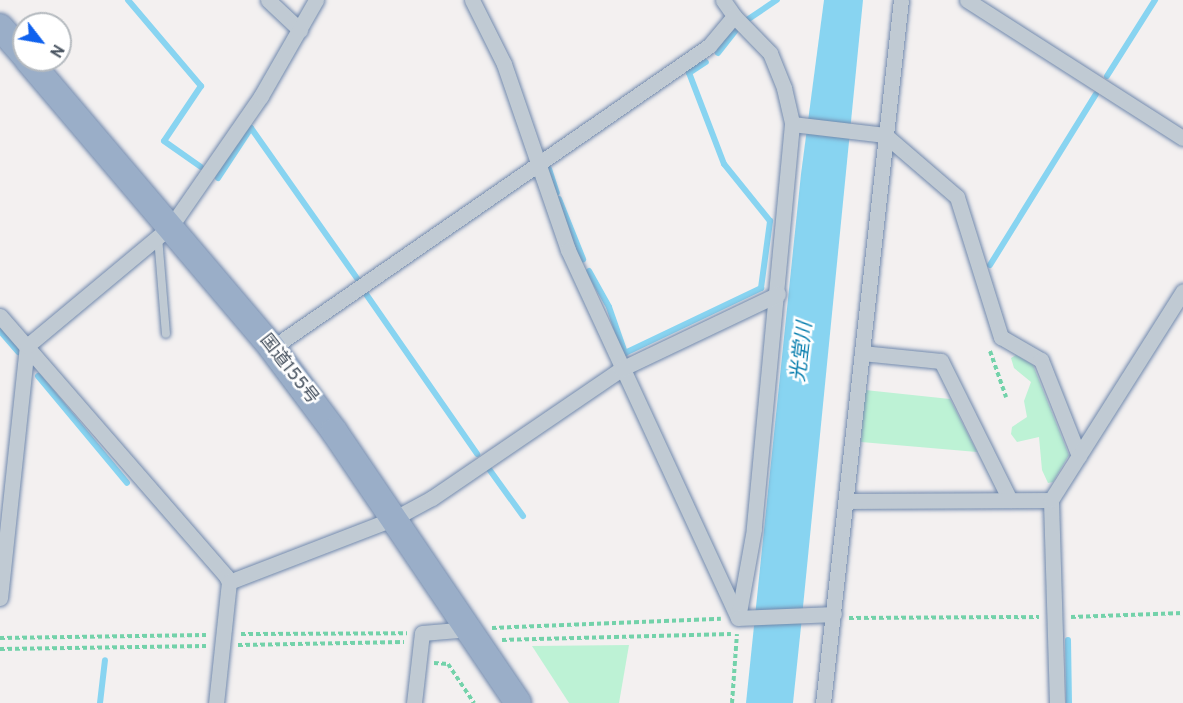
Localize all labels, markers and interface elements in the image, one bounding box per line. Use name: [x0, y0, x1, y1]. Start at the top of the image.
north arrow: [12, 12, 72, 72]
text: N: [44, 40, 67, 60]
water label: 光堂川: [787, 321, 819, 383]
street label: 国道155号: [254, 331, 322, 409]

